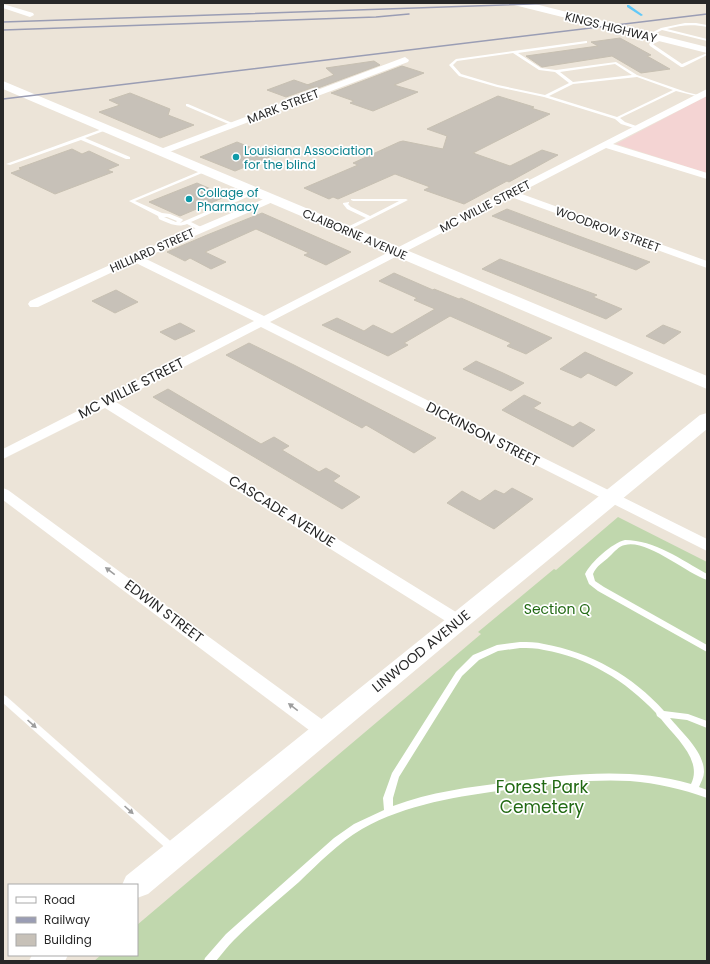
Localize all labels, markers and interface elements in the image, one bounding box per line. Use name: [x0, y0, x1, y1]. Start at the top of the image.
street label: KINGS HIGHWAY: [563, 7, 659, 47]
street label: MARK STREET: [245, 84, 322, 128]
place label: Louisiana Association for the blind: [244, 142, 373, 173]
marker: Louisiana Association for the blind: [231, 152, 241, 162]
street label: MC WILLIE STREET: [437, 176, 534, 236]
place label: Collage of Pharmacy: [197, 184, 259, 215]
marker: Collage of Pharmacy: [184, 194, 194, 204]
street label: WOODROW STREET: [553, 202, 663, 256]
street label: CLAIBORNE AVENUE: [300, 204, 410, 264]
street label: HILLIARD STREET: [107, 223, 198, 276]
street label: MC WILLIE STREET: [75, 352, 188, 423]
street label: DICKINSON STREET: [423, 397, 544, 471]
street label: CASCADE AVENUE: [225, 470, 339, 552]
one-way arrow: [105, 567, 115, 575]
street label: EDWIN STREET: [120, 575, 208, 648]
park label: Section Q: [524, 599, 590, 619]
street label: LINWOOD AVENUE: [368, 605, 474, 697]
one-way arrow: [287, 703, 298, 711]
one-way arrow: [27, 719, 37, 728]
park label: Forest Park Cemetery: [496, 775, 588, 819]
one-way arrow: [124, 806, 135, 815]
legend: [8, 884, 138, 956]
text: Road: [44, 891, 75, 908]
text: Railway: [44, 911, 90, 928]
text: Building: [44, 931, 92, 948]

